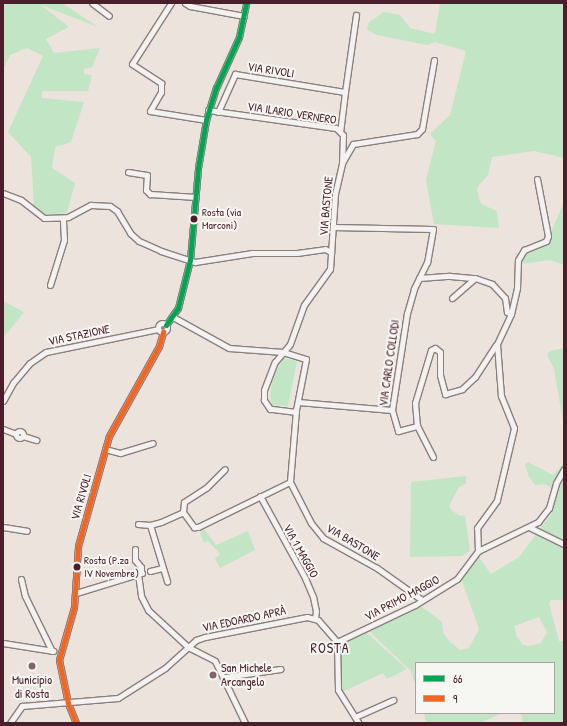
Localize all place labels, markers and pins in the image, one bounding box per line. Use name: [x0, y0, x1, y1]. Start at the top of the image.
place label: Rosta (via Marconi): [202, 206, 241, 232]
marker: Rosta (via Marconi): [189, 214, 199, 224]
place label: Rosta (P.za IV Novembre): [84, 554, 139, 580]
marker: Rosta (P.za IV Novembre): [72, 562, 82, 572]
marker: Municipio di Rosta: [27, 661, 37, 671]
place label: San Michele Arcangelo: [221, 661, 272, 689]
marker: San Michele Arcangelo: [208, 670, 218, 680]
place label: Municipio di Rosta: [12, 673, 52, 701]

